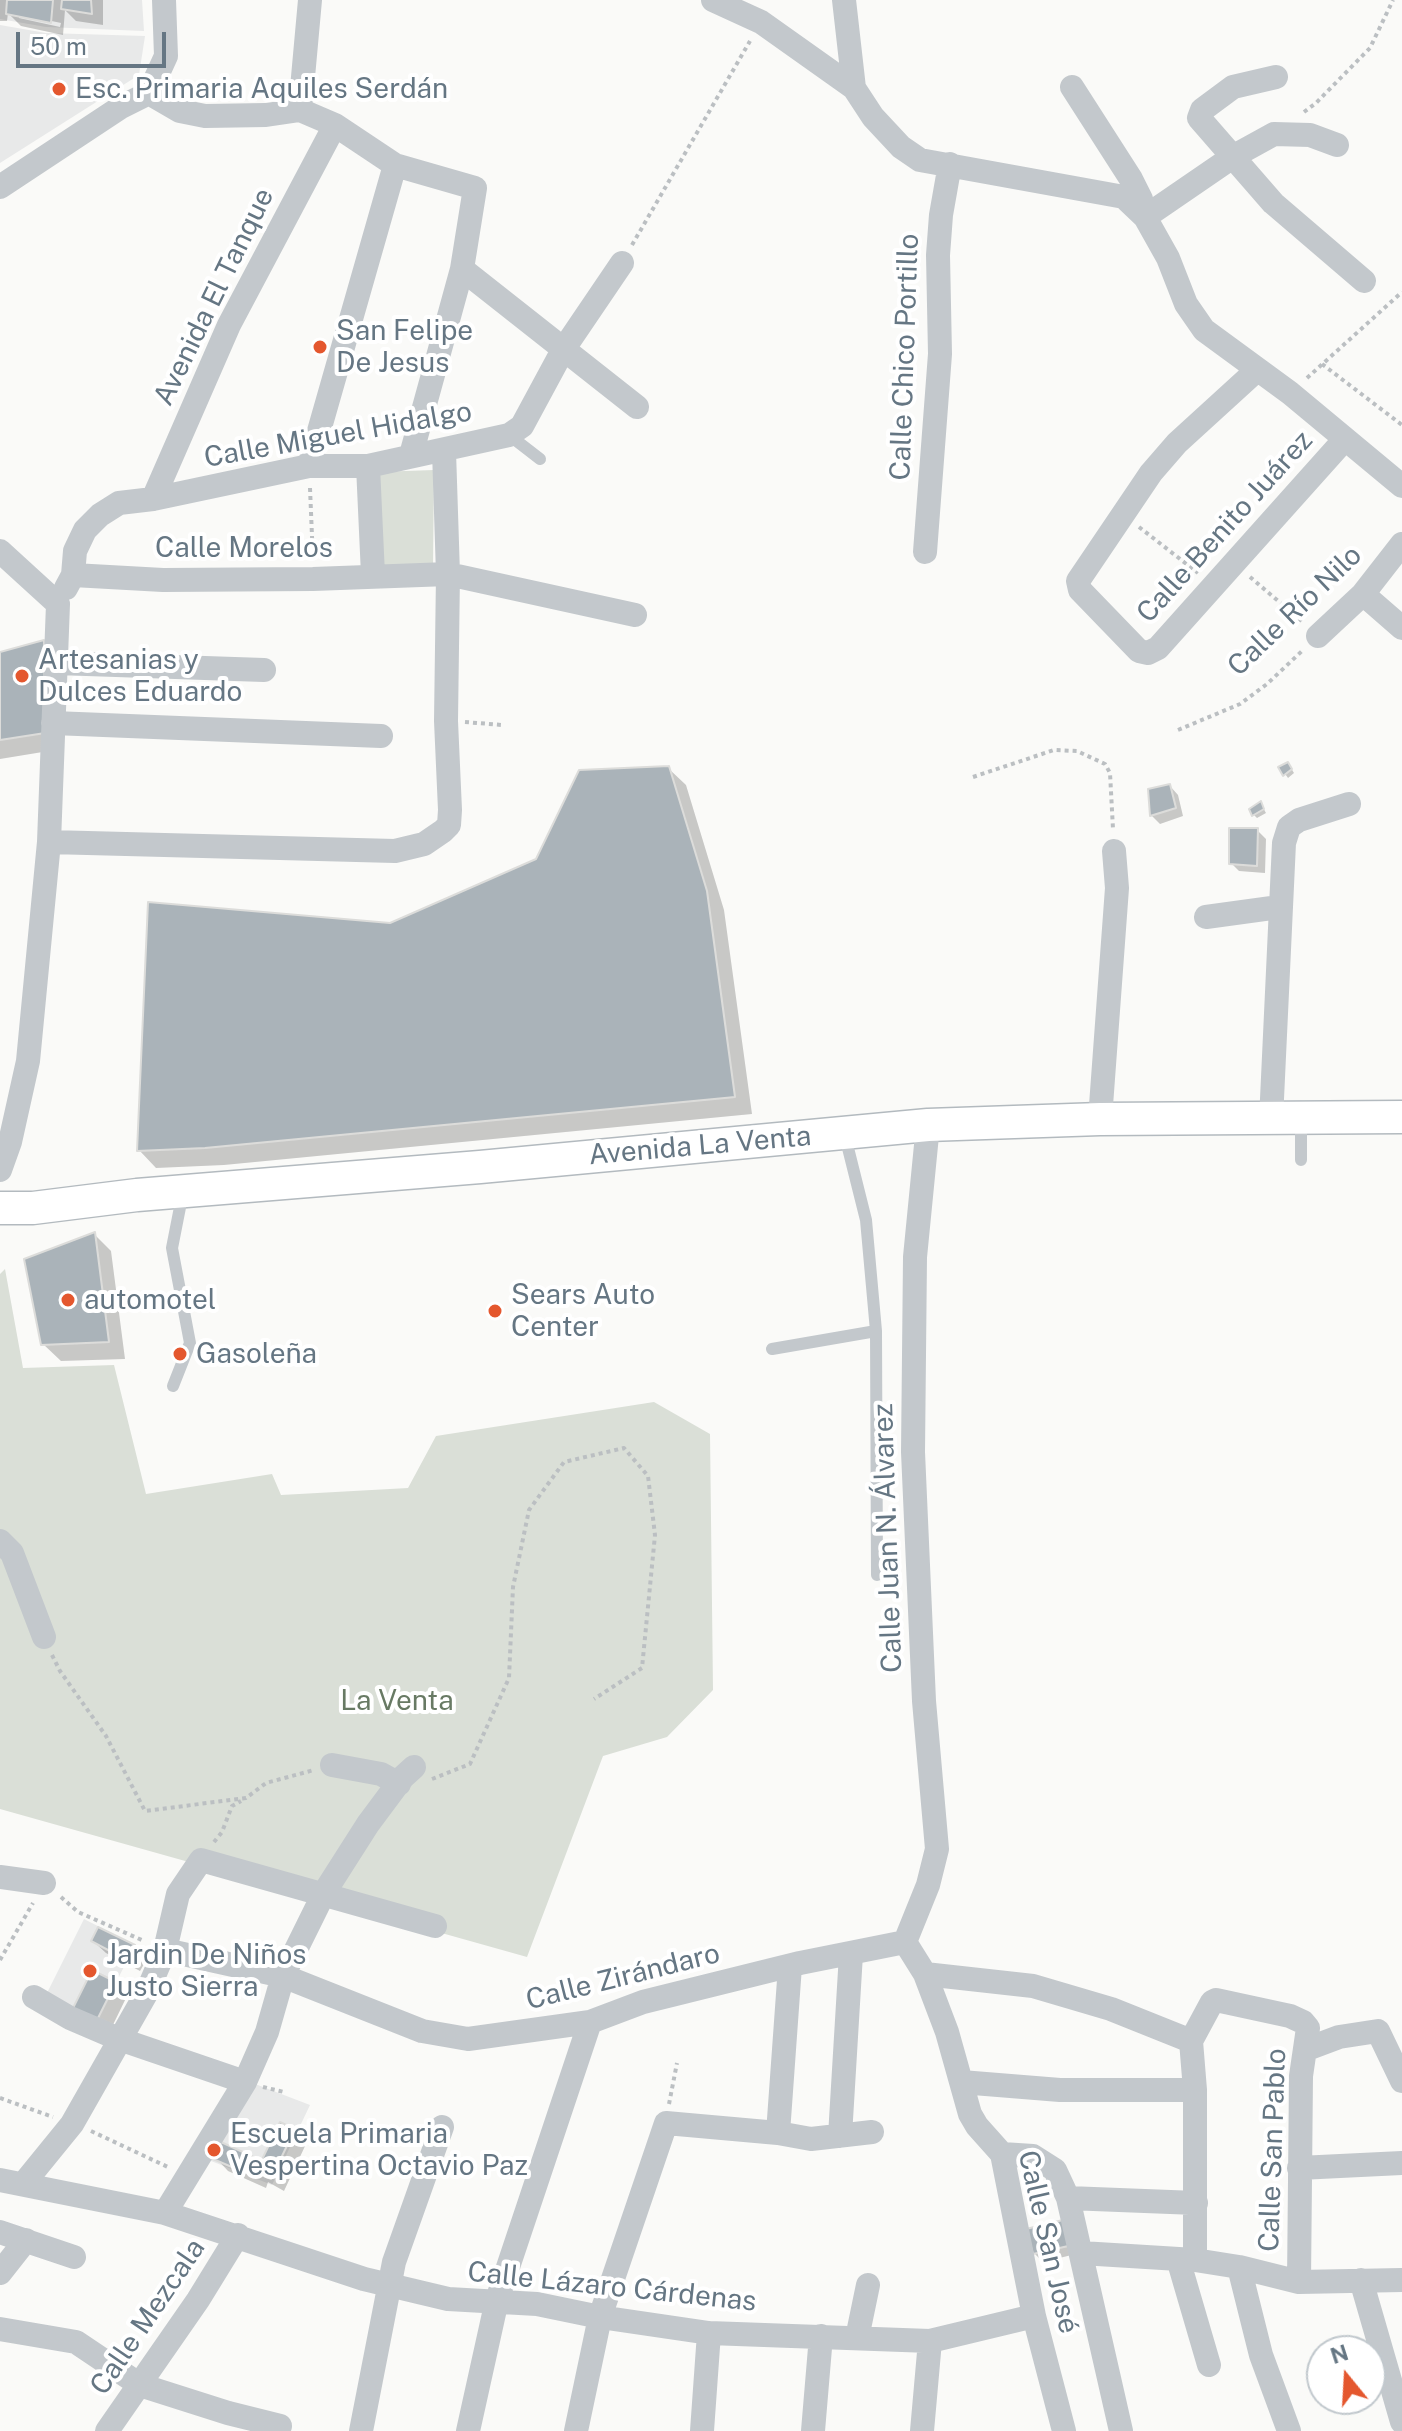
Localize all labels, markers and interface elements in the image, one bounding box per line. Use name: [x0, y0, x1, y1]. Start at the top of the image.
scale bar: [20, 16, 170, 66]
text: 50 m: [30, 32, 87, 60]
place label: Esc. Primaria Aquiles Serdán: [75, 72, 448, 106]
marker: Esc. Primaria Aquiles Serdán: [50, 80, 68, 98]
street label: Avenida El Tanque: [147, 183, 281, 411]
street label: Calle Chico Portillo: [884, 233, 926, 481]
place label: San Felipe De Jesus: [336, 314, 473, 380]
marker: San Felipe De Jesus: [311, 338, 329, 356]
street label: Calle Miguel Hidalgo: [201, 395, 475, 475]
street label: Calle Benito Juárez: [1130, 424, 1320, 630]
street label: Calle Morelos: [155, 531, 333, 565]
street label: Calle Río Nilo: [1221, 539, 1369, 683]
place label: Artesanias y Dulces Eduardo: [38, 643, 242, 709]
marker: Artesanias y Dulces Eduardo: [13, 667, 31, 685]
street label: Avenida La Venta: [587, 1120, 813, 1172]
place label: Sears Auto Center: [511, 1278, 655, 1344]
place label: automotel: [84, 1283, 216, 1317]
marker: automotel: [59, 1291, 77, 1309]
marker: Sears Auto Center: [486, 1302, 504, 1320]
place label: Gasoleña: [196, 1337, 317, 1371]
marker: Gasoleña: [171, 1345, 189, 1363]
street label: Calle Juan N. Álvarez: [867, 1403, 909, 1673]
park label: La Venta: [340, 1684, 454, 1718]
street label: Calle Zirándaro: [523, 1937, 723, 2017]
place label: Jardin De Niños Justo Sierra: [106, 1938, 306, 2004]
marker: Jardin De Niños Justo Sierra: [81, 1962, 99, 1980]
street label: Calle San Pablo: [1253, 2048, 1293, 2252]
place label: Escuela Primaria Vespertina Octavio Paz: [230, 2117, 528, 2183]
marker: Escuela Primaria Vespertina Octavio Paz: [205, 2141, 223, 2159]
street label: Calle San José: [1011, 2147, 1085, 2337]
street label: Calle Mezcala: [83, 2233, 213, 2401]
street label: Calle Lázaro Cárdenas: [466, 2255, 758, 2319]
north arrow: [1306, 2335, 1386, 2415]
text: N: [1327, 2339, 1351, 2369]

